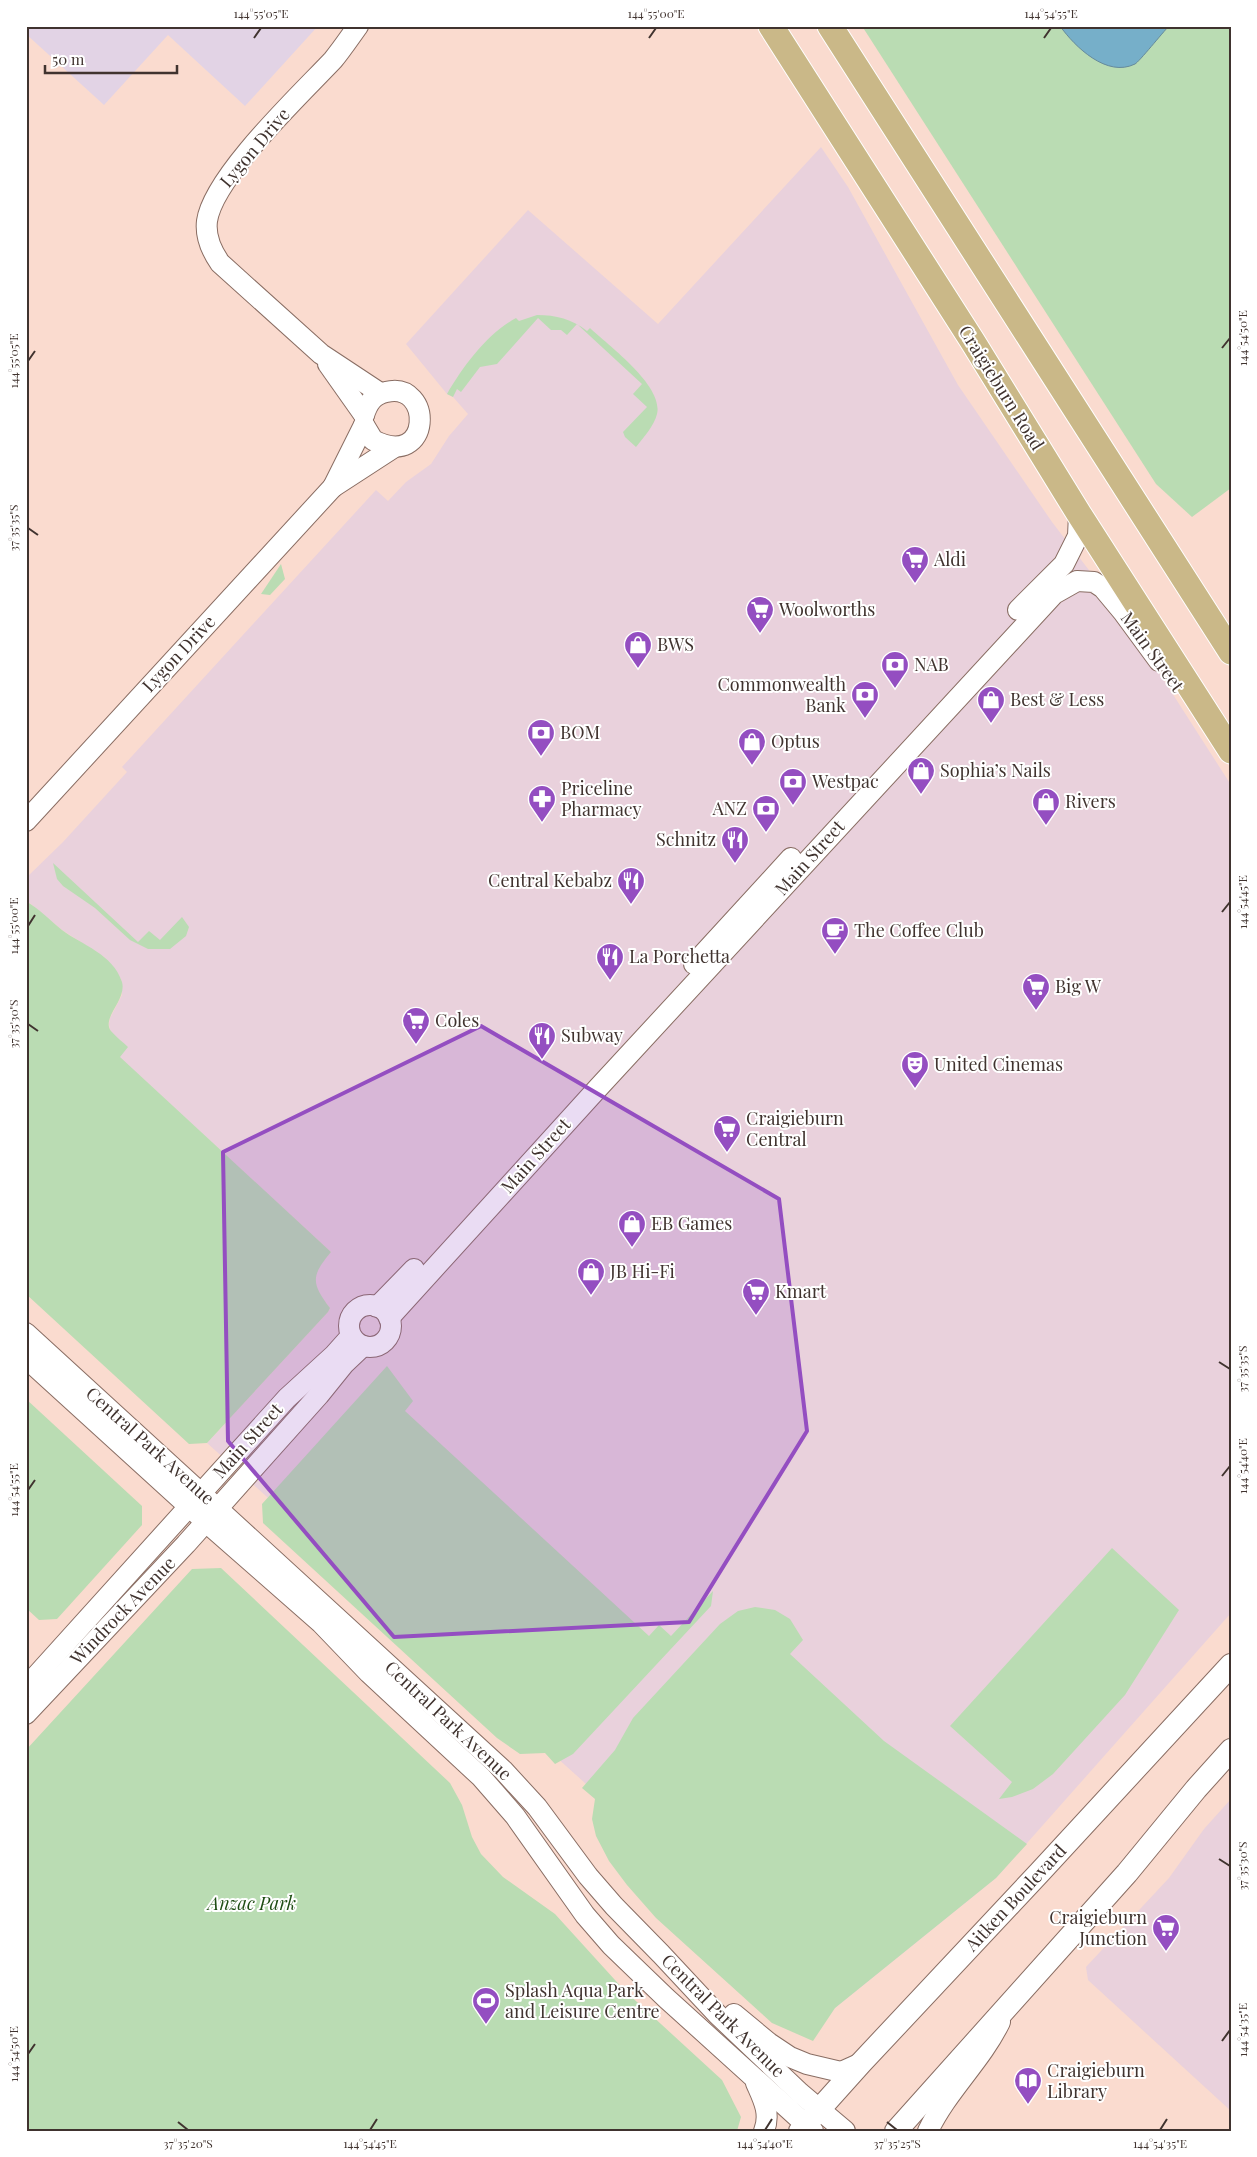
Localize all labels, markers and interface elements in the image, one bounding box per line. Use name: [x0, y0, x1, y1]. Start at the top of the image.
text: 144°55'05"E: [233, 5, 289, 21]
text: 144°55'00"E: [627, 5, 685, 21]
text: 144°54'55"E: [1024, 5, 1078, 21]
scale bar: [45, 42, 178, 74]
text: 50 m: [52, 49, 85, 69]
street label: Lygon Drive: [214, 103, 295, 192]
text: 144°54'50"E: [1234, 310, 1250, 366]
street label: Craigieburn Road: [954, 320, 1050, 455]
text: 144°55'05"E: [5, 333, 21, 389]
text: 37°35'35"S: [5, 504, 21, 552]
supermarket icon: Aldi: [900, 545, 930, 584]
place label: Aldi: [933, 547, 966, 571]
supermarket icon: Woolworths: [745, 595, 775, 634]
place label: Woolworths: [778, 597, 875, 621]
street label: Main Street: [1116, 607, 1190, 697]
street label: Lygon Drive: [136, 610, 220, 697]
shop icon: BWS: [623, 630, 653, 669]
place label: BWS: [657, 632, 694, 656]
bank icon: NAB: [880, 650, 910, 689]
place label: NAB: [914, 652, 949, 676]
place label: Commonwealth Bank: [717, 672, 846, 717]
bank icon: Commonwealth Bank: [850, 680, 880, 719]
shop icon: Best & Less: [976, 685, 1006, 724]
place label: Best & Less: [1010, 687, 1104, 711]
bank icon: BOM: [526, 718, 556, 757]
place label: BOM: [560, 720, 600, 744]
shop icon: Optus: [737, 727, 767, 766]
place label: Optus: [771, 729, 820, 753]
shop icon: Sophia’s Nails: [906, 756, 936, 795]
place label: Sophia’s Nails: [940, 758, 1051, 782]
bank icon: Westpac: [778, 767, 808, 806]
place label: Westpac: [811, 769, 879, 793]
place label: Priceline Pharmacy: [561, 776, 642, 821]
pharmacy icon: Priceline Pharmacy: [527, 784, 557, 823]
shop icon: Rivers: [1031, 787, 1061, 826]
place label: Rivers: [1065, 789, 1116, 813]
bank icon: ANZ: [751, 794, 781, 833]
place label: ANZ: [712, 796, 747, 820]
street label: Main Street: [769, 814, 850, 900]
restaurant icon: Schnitz: [720, 825, 750, 864]
place label: Schnitz: [656, 827, 716, 851]
restaurant icon: Central Kebabz: [616, 866, 646, 905]
place label: Central Kebabz: [488, 868, 612, 892]
text: 144°54'45"E: [1234, 875, 1250, 929]
text: 144°55'00"E: [5, 897, 21, 955]
cafe icon: The Coffee Club: [820, 916, 850, 955]
place label: The Coffee Club: [854, 918, 984, 942]
restaurant icon: La Porchetta: [595, 942, 625, 981]
place label: La Porchetta: [629, 944, 730, 968]
supermarket icon: Big W: [1021, 972, 1051, 1011]
place label: Big W: [1055, 974, 1102, 998]
text: 37°35'30"S: [5, 999, 21, 1049]
supermarket icon: Coles: [401, 1006, 431, 1045]
place label: Coles: [435, 1008, 479, 1032]
restaurant icon: Subway: [527, 1021, 557, 1060]
place label: Subway: [561, 1023, 623, 1047]
theatre icon: United Cinemas: [900, 1050, 930, 1089]
place label: United Cinemas: [934, 1052, 1063, 1076]
place label: Craigieburn Central: [746, 1106, 844, 1151]
street label: Main Street: [495, 1112, 576, 1198]
supermarket icon: Craigieburn Central: [712, 1114, 742, 1153]
shop icon: EB Games: [617, 1209, 647, 1248]
place label: EB Games: [651, 1211, 732, 1235]
shop icon: JB Hi-Fi: [576, 1257, 606, 1296]
place label: JB Hi-Fi: [609, 1259, 675, 1283]
supermarket icon: Kmart: [741, 1277, 771, 1316]
place label: Kmart: [775, 1279, 827, 1303]
text: 37°35'35"S: [1234, 1345, 1250, 1393]
street label: Central Park Avenue: [81, 1381, 220, 1509]
street label: Main Street: [207, 1397, 288, 1483]
text: 144°54'40"E: [1234, 1438, 1250, 1494]
text: 144°54'55"E: [5, 1463, 21, 1517]
street label: Windrock Avenue: [64, 1551, 180, 1670]
street label: Central Park Avenue: [380, 1655, 517, 1785]
street label: Aitken Boulevard: [959, 1838, 1071, 1957]
text: 37°35'30"S: [1234, 1841, 1250, 1891]
park label: Anzac Park: [206, 1891, 296, 1915]
place label: Craigieburn Junction: [1049, 1905, 1147, 1950]
supermarket icon: Craigieburn Junction: [1151, 1913, 1181, 1952]
street label: Central Park Avenue: [657, 1948, 791, 2082]
place label: Splash Aqua Park and Leisure Centre: [505, 1978, 660, 2023]
sports icon: Splash Aqua Park and Leisure Centre: [471, 1986, 501, 2025]
text: 144°54'35"E: [1234, 2003, 1250, 2057]
text: 144°54'50"E: [5, 2026, 21, 2082]
place label: Craigieburn Library: [1047, 2058, 1145, 2103]
library icon: Craigieburn Library: [1013, 2066, 1043, 2105]
text: 37°35'20"S: [163, 2135, 213, 2151]
text: 144°54'45"E: [343, 2135, 397, 2151]
text: 144°54'40"E: [737, 2135, 793, 2151]
text: 37°35'25"S: [873, 2135, 921, 2151]
text: 144°54'35"E: [1133, 2135, 1187, 2151]

